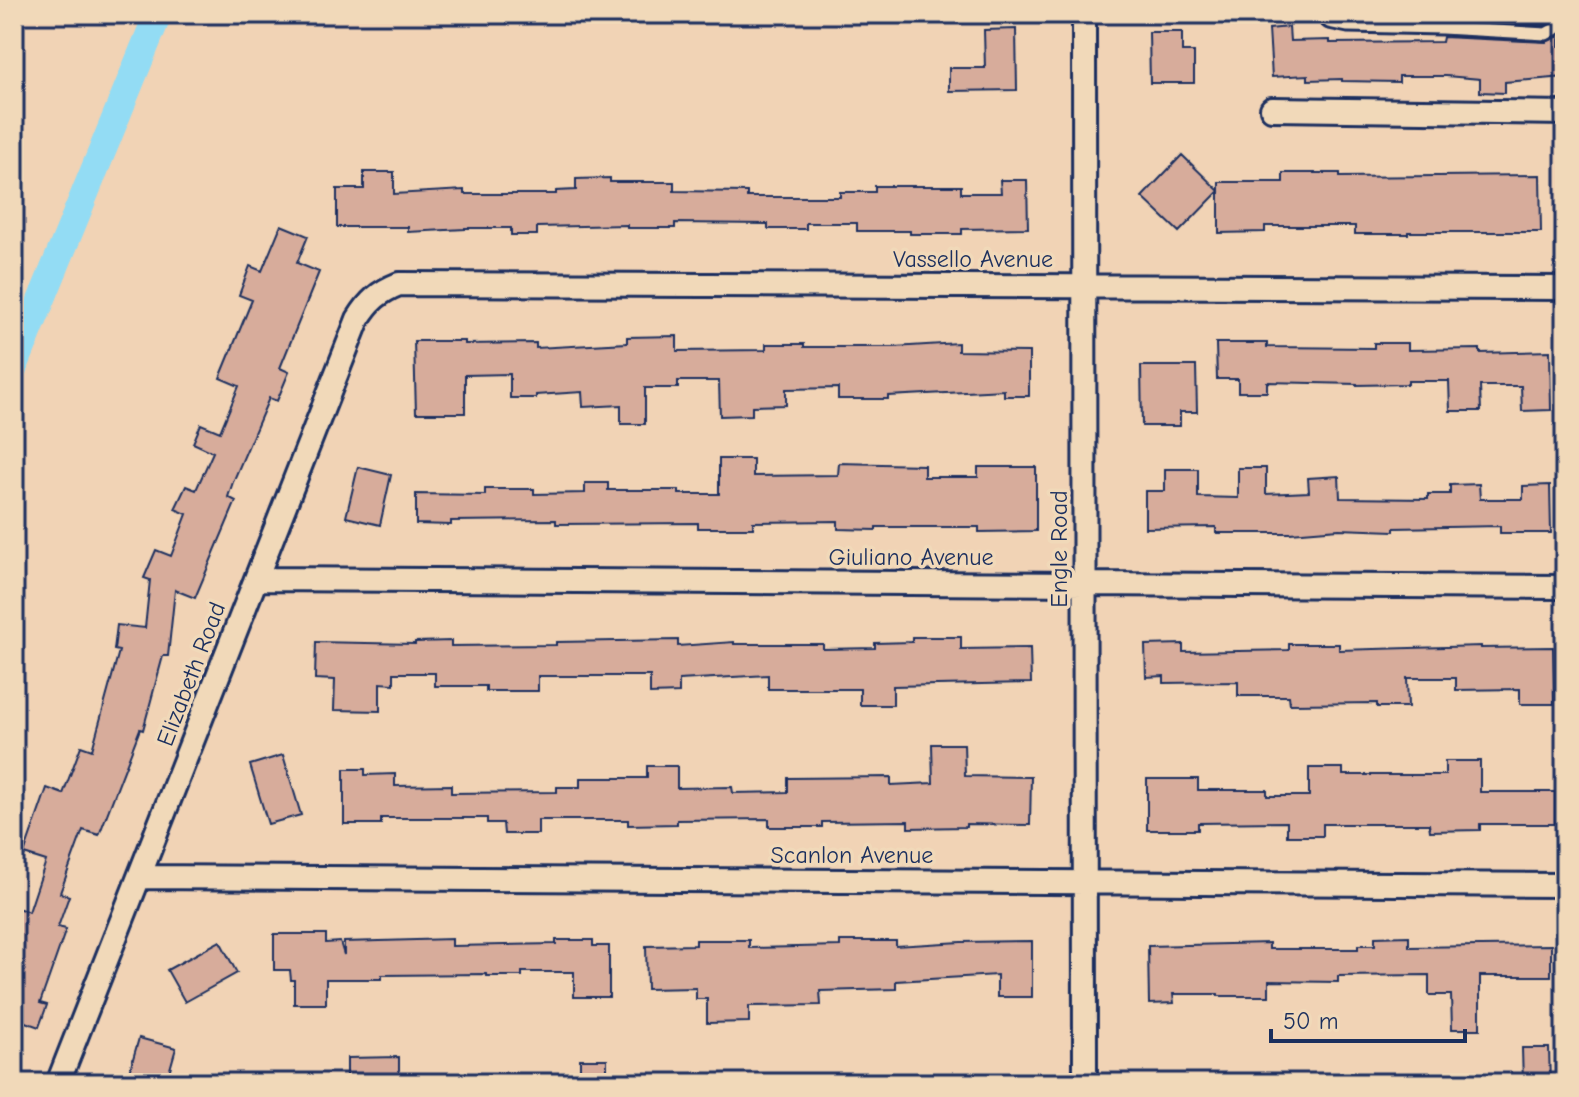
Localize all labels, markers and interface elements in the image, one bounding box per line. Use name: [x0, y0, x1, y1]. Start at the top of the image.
street label: Vassello Avenue: [893, 245, 1053, 273]
street label: Engle Road: [1045, 490, 1073, 608]
street label: Giuliano Avenue: [828, 543, 994, 571]
street label: Elizabeth Road: [151, 598, 231, 750]
street label: Scanlon Avenue: [771, 841, 933, 869]
scale bar: [1271, 993, 1465, 1043]
text: 50 m: [1283, 1007, 1339, 1035]

